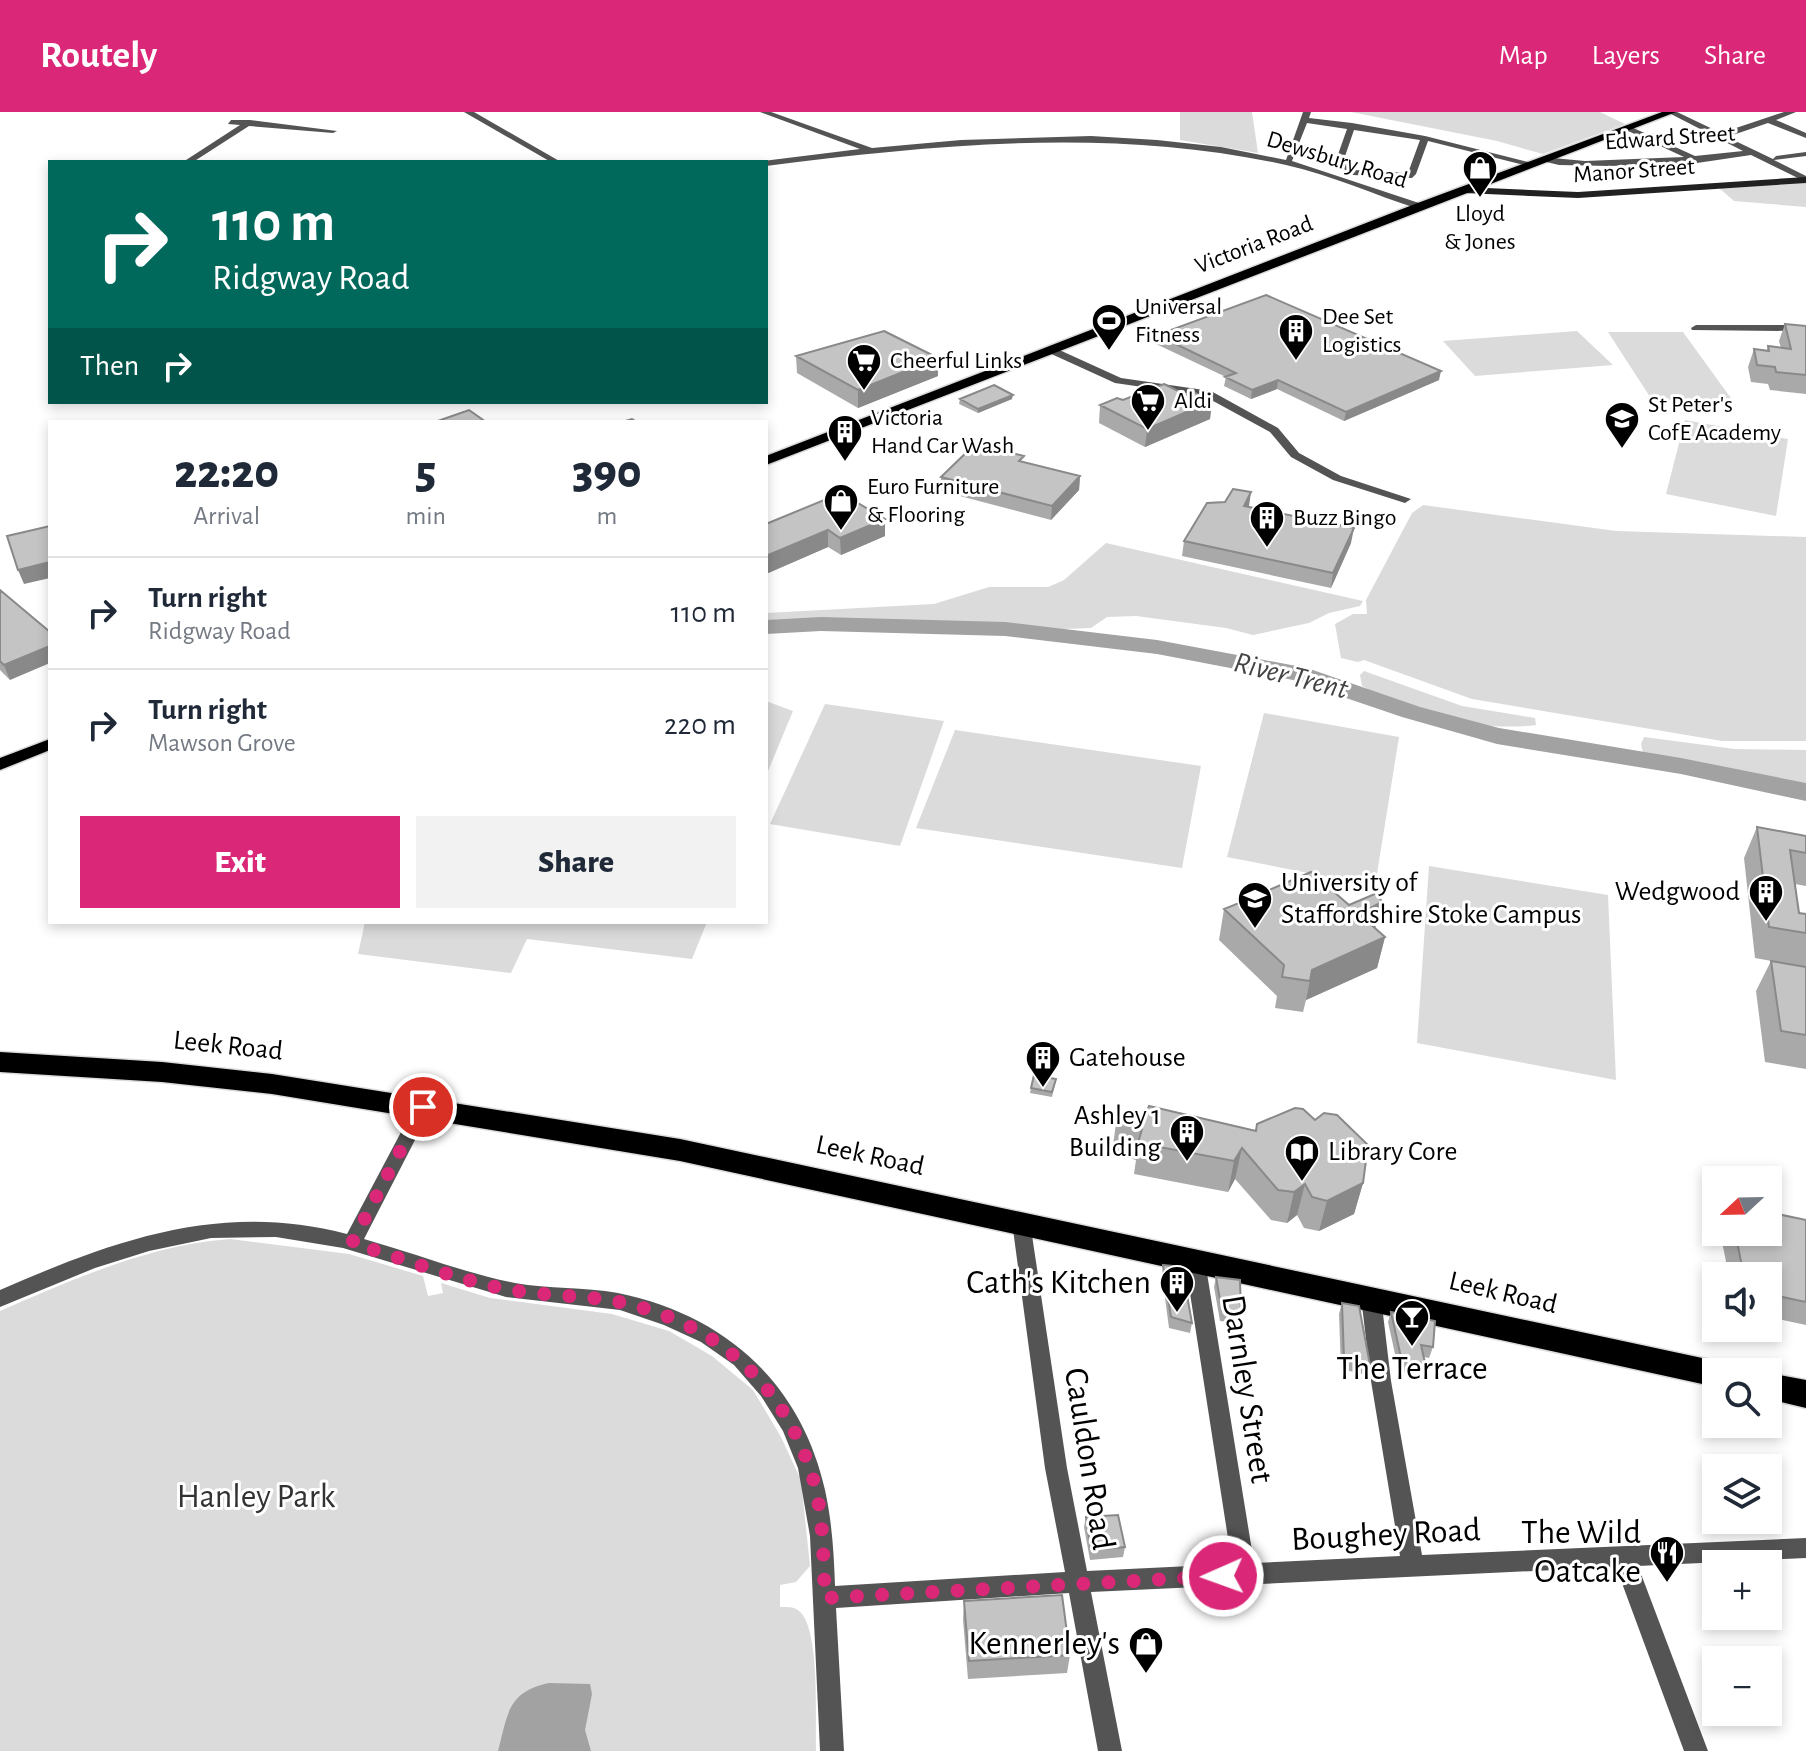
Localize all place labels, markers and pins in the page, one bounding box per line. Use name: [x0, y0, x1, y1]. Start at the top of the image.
shop icon: Lloyd & Jones: [1461, 149, 1499, 199]
place label: Lloyd & Jones: [1444, 202, 1516, 254]
place label: Universal Fitness: [1135, 295, 1222, 347]
sports icon: Universal Fitness: [1090, 302, 1128, 352]
place label: Dee Set Logistics: [1322, 305, 1401, 357]
building icon: Dee Set Logistics: [1277, 312, 1315, 362]
supermarket icon: Cheerful Links: [845, 342, 883, 392]
place label: Cheerful Links: [890, 349, 1022, 373]
supermarket icon: Aldi: [1129, 382, 1167, 432]
place label: Aldi: [1174, 389, 1212, 413]
place label: St Peter's CofE Academy: [1648, 393, 1781, 445]
school or university icon: St Peter's CofE Academy: [1603, 400, 1641, 450]
place label: Victoria Hand Car Wash: [871, 406, 1014, 458]
building icon: Victoria Hand Car Wash: [826, 413, 864, 463]
place label: Euro Furniture & Flooring: [867, 475, 999, 527]
shop icon: Euro Furniture & Flooring: [822, 482, 860, 532]
building icon: Buzz Bingo: [1248, 499, 1286, 549]
place label: Buzz Bingo: [1293, 506, 1396, 530]
place label: University of Staffordshire Stoke Campus: [1281, 869, 1581, 929]
building icon: Wedgwood: [1747, 873, 1785, 923]
place label: Wedgwood: [1615, 878, 1740, 906]
school or university icon: University of Staffordshire Stoke Campus: [1236, 880, 1274, 930]
building icon: Gatehouse: [1024, 1039, 1062, 1089]
place label: Gatehouse: [1069, 1044, 1186, 1072]
pin: [389, 1073, 457, 1141]
place label: Ashley 1 Building: [1069, 1102, 1161, 1162]
building icon: Ashley 1 Building: [1168, 1113, 1206, 1163]
library icon: Library Core: [1283, 1133, 1321, 1183]
place label: Library Core: [1328, 1138, 1457, 1166]
building icon: Cath's Kitchen: [1158, 1264, 1196, 1314]
place label: Cath's Kitchen: [966, 1266, 1151, 1300]
bar icon: The Terrace: [1393, 1298, 1431, 1348]
place label: The Terrace: [1336, 1352, 1488, 1386]
place label: The Wild Oatcake: [1521, 1516, 1641, 1589]
restaurant icon: The Wild Oatcake: [1648, 1534, 1686, 1584]
shop icon: Kennerley's: [1127, 1625, 1165, 1675]
place label: Kennerley's: [968, 1627, 1120, 1661]

